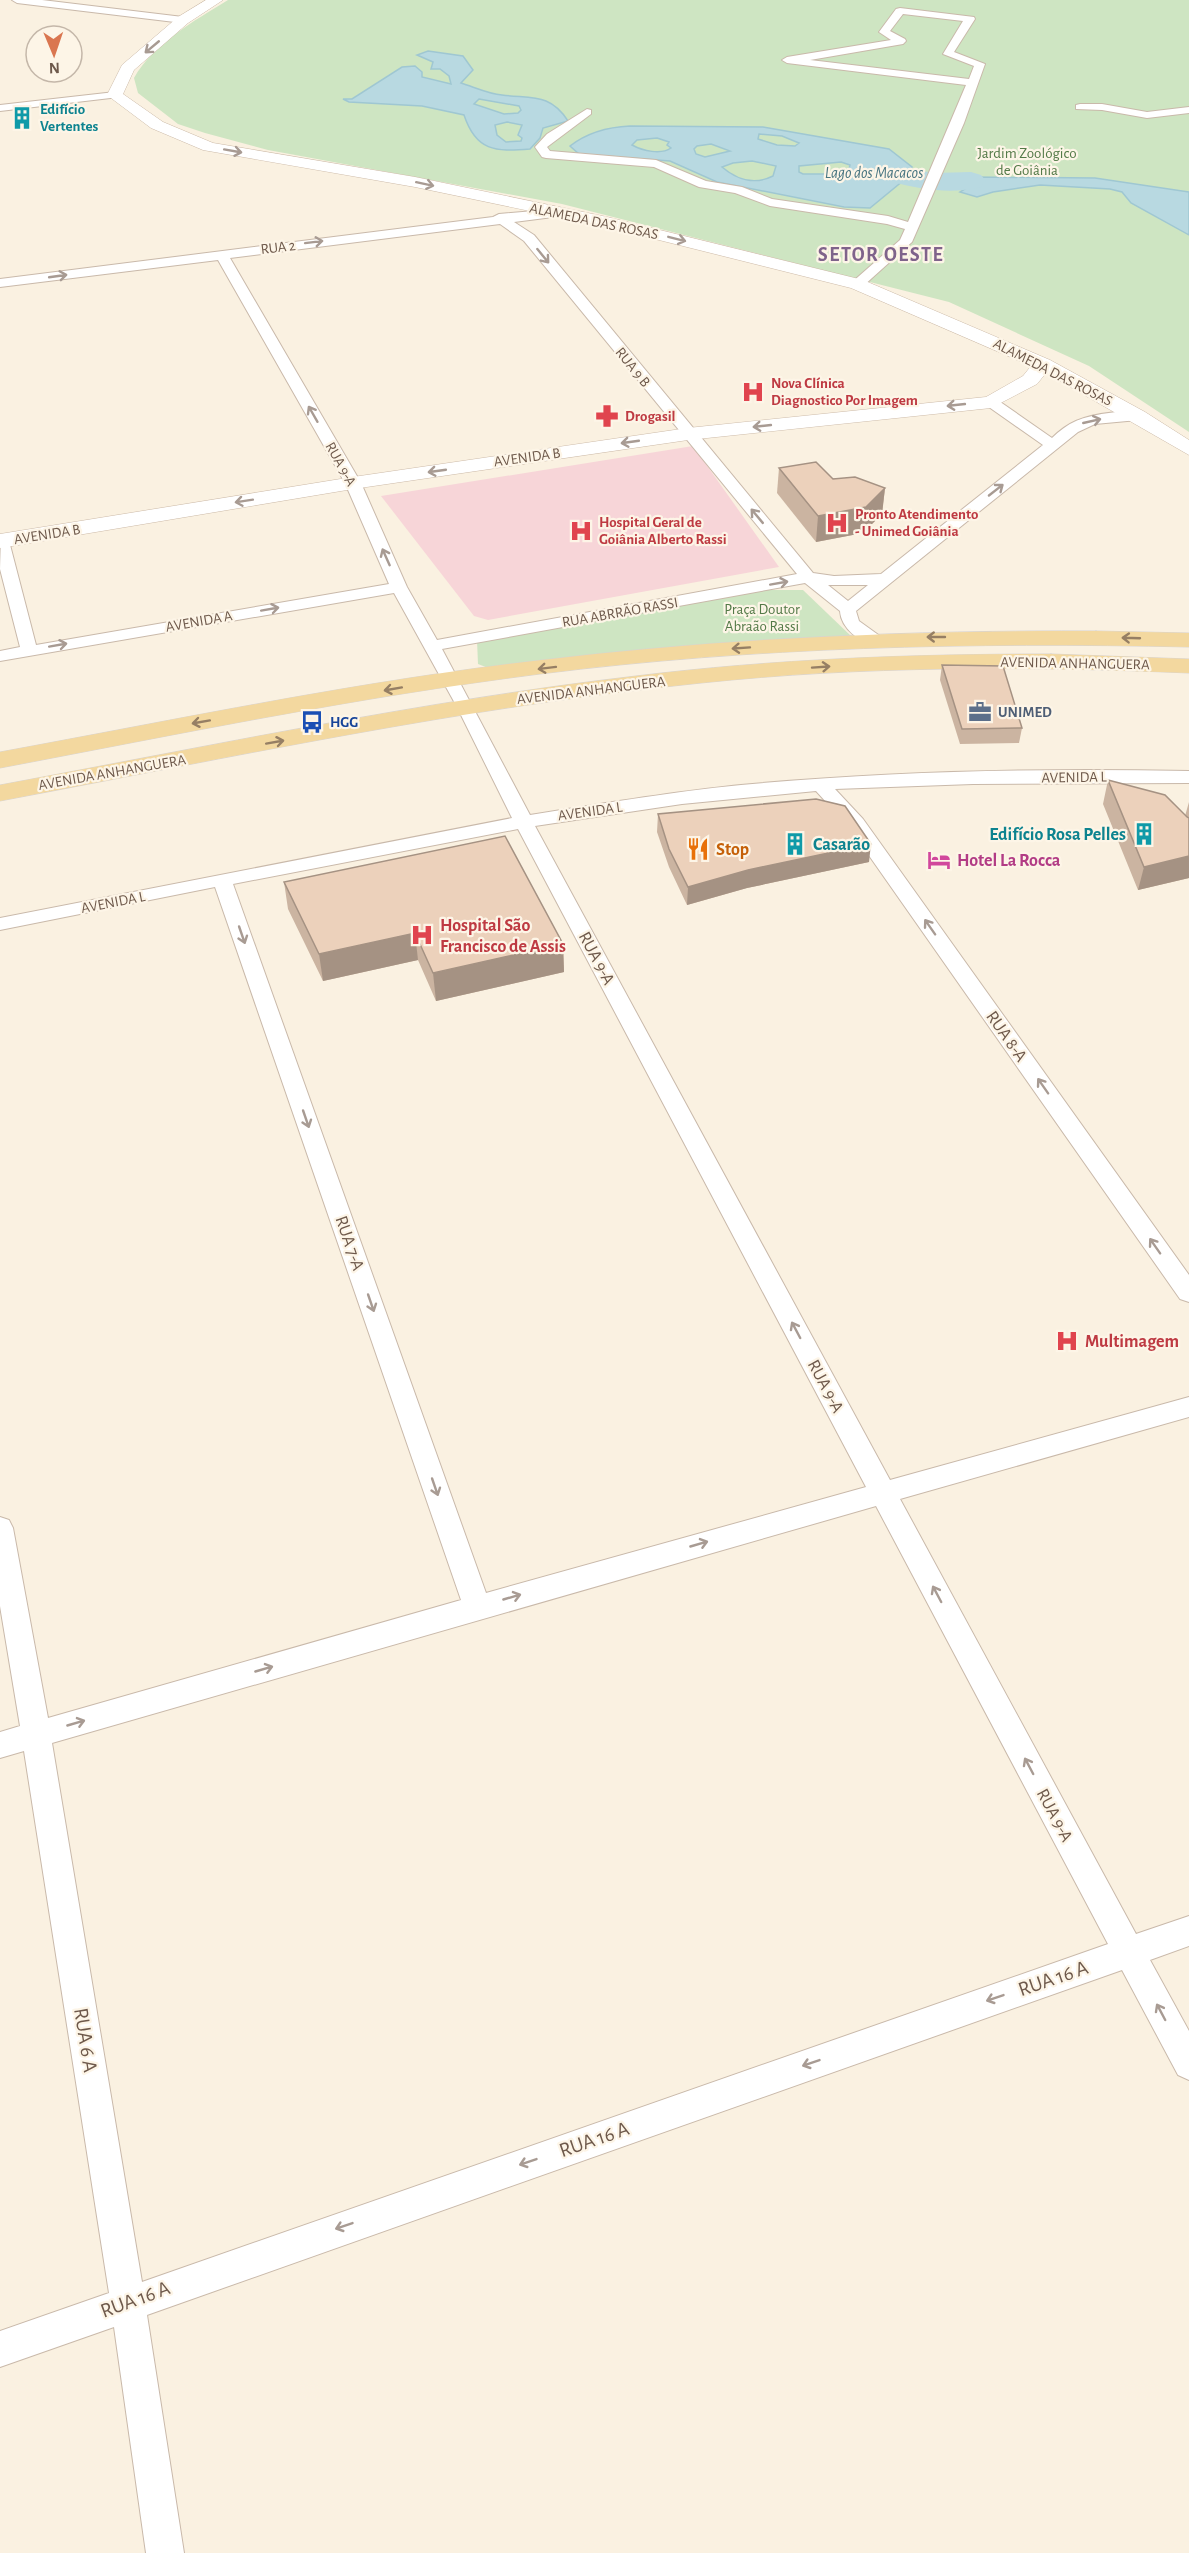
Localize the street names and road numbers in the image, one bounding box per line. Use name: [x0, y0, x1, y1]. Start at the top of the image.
street label: ALAMEDA DAS ROSAS: [528, 200, 660, 242]
street label: RUA 2: [260, 238, 297, 257]
street label: ALAMEDA DAS ROSAS: [991, 336, 1115, 409]
street label: RUA 9 B: [612, 345, 653, 390]
street label: RUA 9-A: [322, 440, 359, 489]
street label: AVENIDA B: [493, 445, 561, 470]
street label: AVENIDA B: [13, 522, 81, 547]
street label: RUA ABRRÃO RASSI: [561, 594, 679, 630]
street label: AVENIDA A: [165, 608, 234, 635]
street label: AVENIDA ANHANGUERA: [1000, 655, 1150, 672]
street label: AVENIDA ANHANGUERA: [516, 674, 666, 707]
street label: AVENIDA ANHANGUERA: [37, 752, 187, 793]
street label: AVENIDA L: [1041, 769, 1107, 786]
street label: AVENIDA L: [557, 799, 624, 823]
street label: AVENIDA L: [80, 889, 147, 916]
street label: RUA 9-A: [575, 929, 618, 989]
street label: RUA 8-A: [982, 1008, 1030, 1066]
street label: RUA 7-A: [331, 1214, 367, 1274]
street label: RUA 9-A: [804, 1357, 847, 1417]
street label: RUA 9-A: [1033, 1786, 1076, 1846]
street label: RUA 16 A: [1016, 1957, 1091, 2000]
street label: RUA 6 A: [70, 2006, 101, 2074]
street label: RUA 16 A: [557, 2118, 632, 2161]
street label: RUA 16 A: [98, 2277, 173, 2322]

